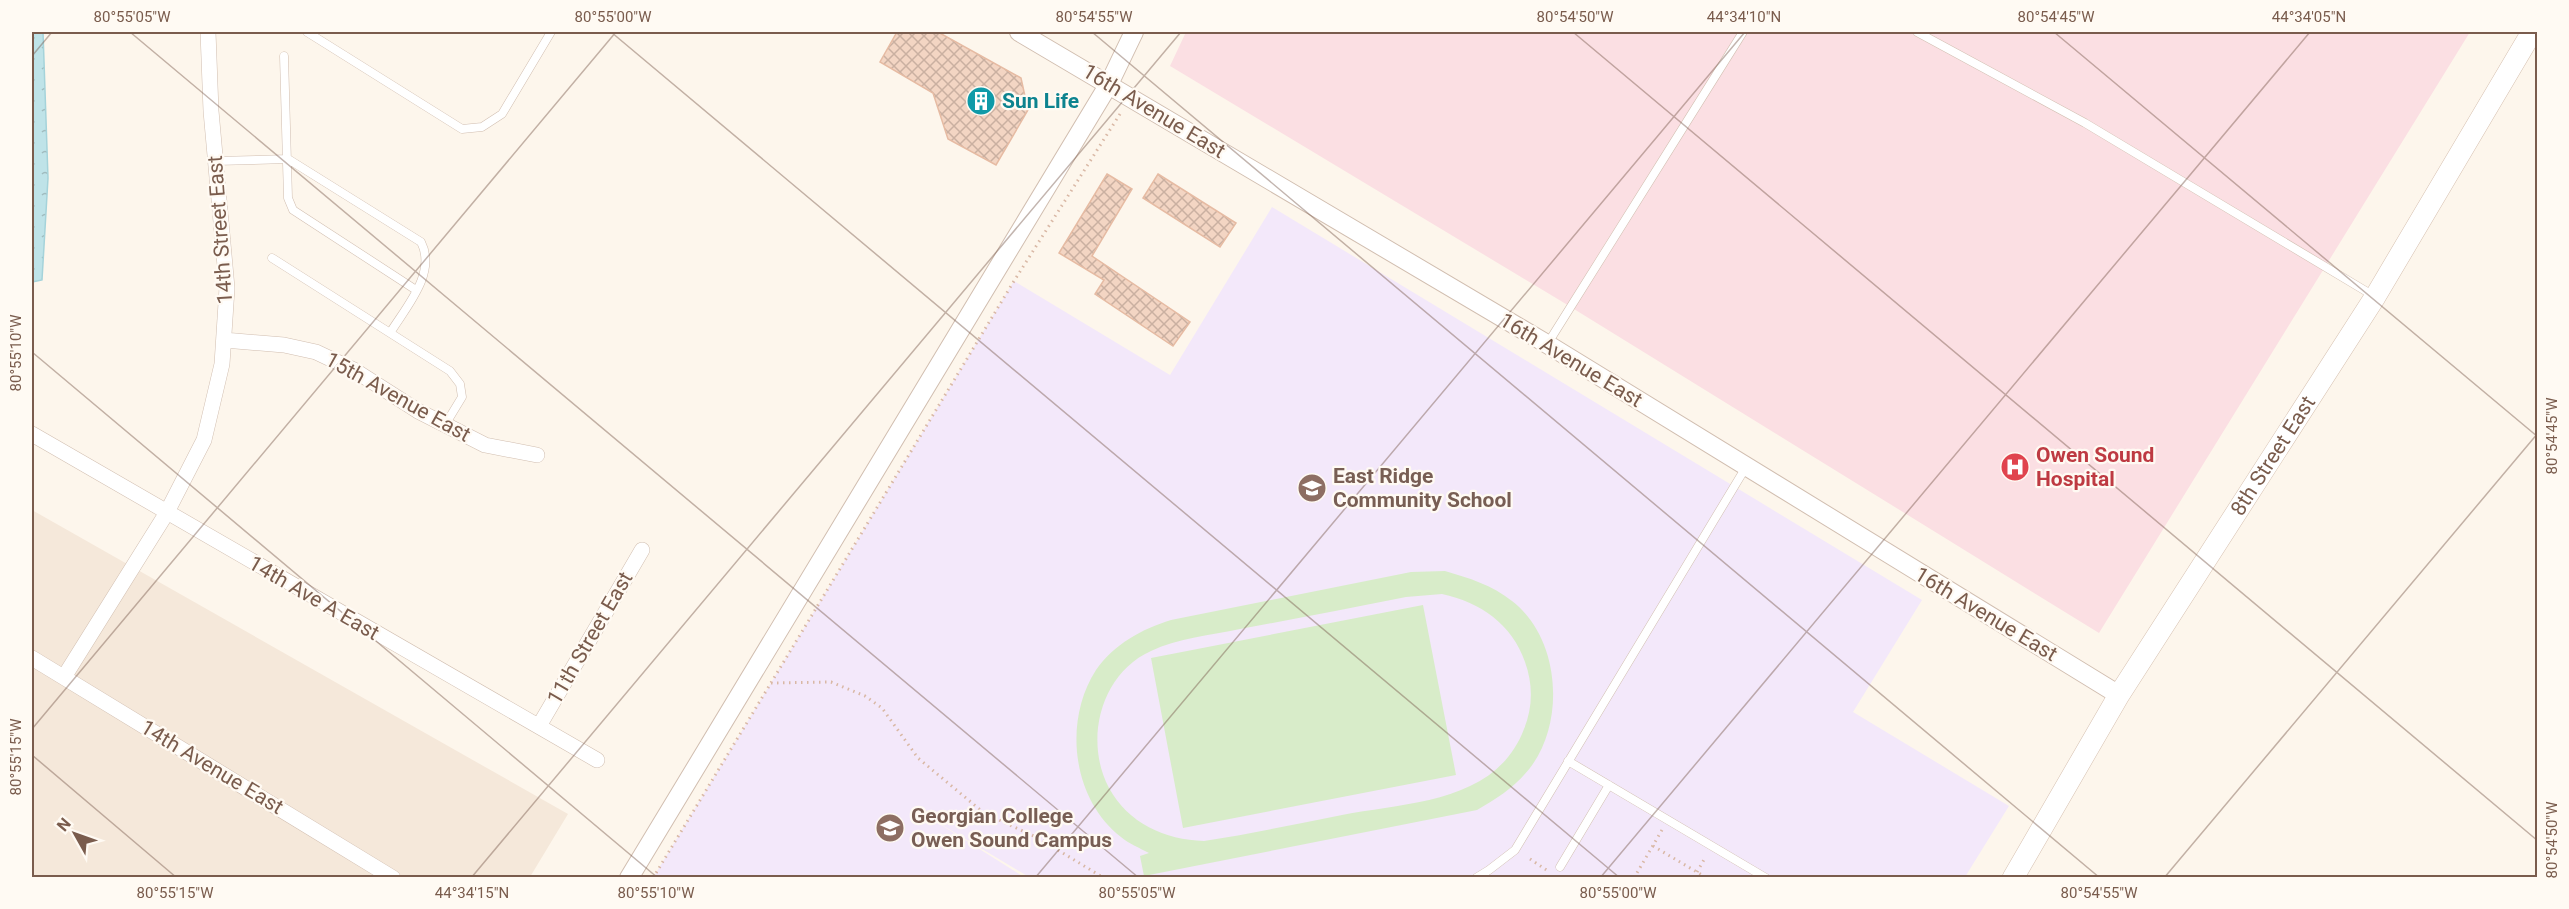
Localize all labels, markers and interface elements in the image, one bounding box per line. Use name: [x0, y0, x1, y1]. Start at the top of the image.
text: 80°55'05"W: [94, 8, 170, 26]
text: 80°55'00"W: [575, 8, 651, 26]
text: 80°54'55"W: [1056, 8, 1132, 26]
text: 80°54'50"W: [1537, 8, 1613, 26]
text: 44°34'10"N: [1707, 8, 1781, 26]
text: 80°54'45"W: [2018, 8, 2094, 26]
text: 44°34'05"N: [2272, 8, 2346, 26]
street label: 16th Avenue East: [1078, 59, 1230, 163]
building icon: Sun Life: [965, 85, 997, 117]
place label: Sun Life: [1002, 89, 1079, 113]
street label: 14th Street East: [203, 155, 237, 305]
street label: 16th Avenue East: [1495, 308, 1647, 412]
text: 80°55'10"W: [7, 315, 25, 391]
street label: 15th Avenue East: [321, 347, 475, 447]
street label: 8th Street East: [2226, 391, 2320, 520]
text: 80°54'45"W: [2543, 398, 2561, 474]
place label: Owen Sound Hospital: [2036, 443, 2154, 491]
hospital icon: Owen Sound Hospital: [1999, 451, 2031, 483]
place label: East Ridge Community School: [1333, 464, 1512, 512]
school or university icon: East Ridge Community School: [1296, 472, 1328, 504]
street label: 14th Ave A East: [244, 551, 384, 645]
street label: 16th Avenue East: [1910, 562, 2062, 666]
street label: 11th Street East: [542, 567, 638, 708]
street label: 14th Avenue East: [136, 715, 288, 819]
text: 80°55'15"W: [7, 719, 25, 795]
text: 80°54'50"W: [2543, 802, 2561, 878]
north arrow: [45, 804, 105, 864]
place label: Georgian College Owen Sound Campus: [911, 804, 1112, 852]
school or university icon: Georgian College Owen Sound Campus: [874, 812, 906, 844]
text: N: [53, 814, 75, 835]
text: 80°55'15"W: [137, 884, 213, 902]
text: 44°34'15"N: [435, 884, 509, 902]
text: 80°55'10"W: [618, 884, 694, 902]
text: 80°55'05"W: [1099, 884, 1175, 902]
text: 80°55'00"W: [1580, 884, 1656, 902]
text: 80°54'55"W: [2061, 884, 2137, 902]

